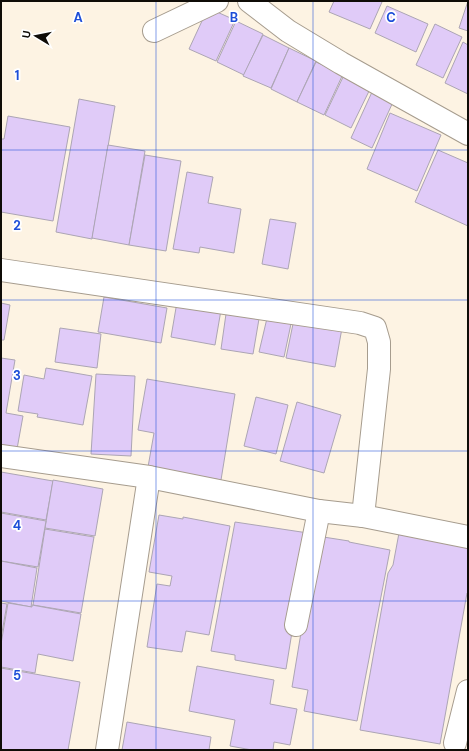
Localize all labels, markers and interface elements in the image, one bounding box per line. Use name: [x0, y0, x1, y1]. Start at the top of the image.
text: A: [73, 9, 83, 26]
text: B: [230, 9, 238, 26]
text: C: [386, 9, 396, 26]
north arrow: [16, 16, 56, 56]
text: U: [19, 29, 34, 39]
text: 1: [15, 67, 19, 84]
text: 2: [13, 217, 21, 234]
text: 3: [13, 367, 21, 384]
text: 4: [13, 517, 21, 534]
text: 5: [13, 667, 21, 684]

